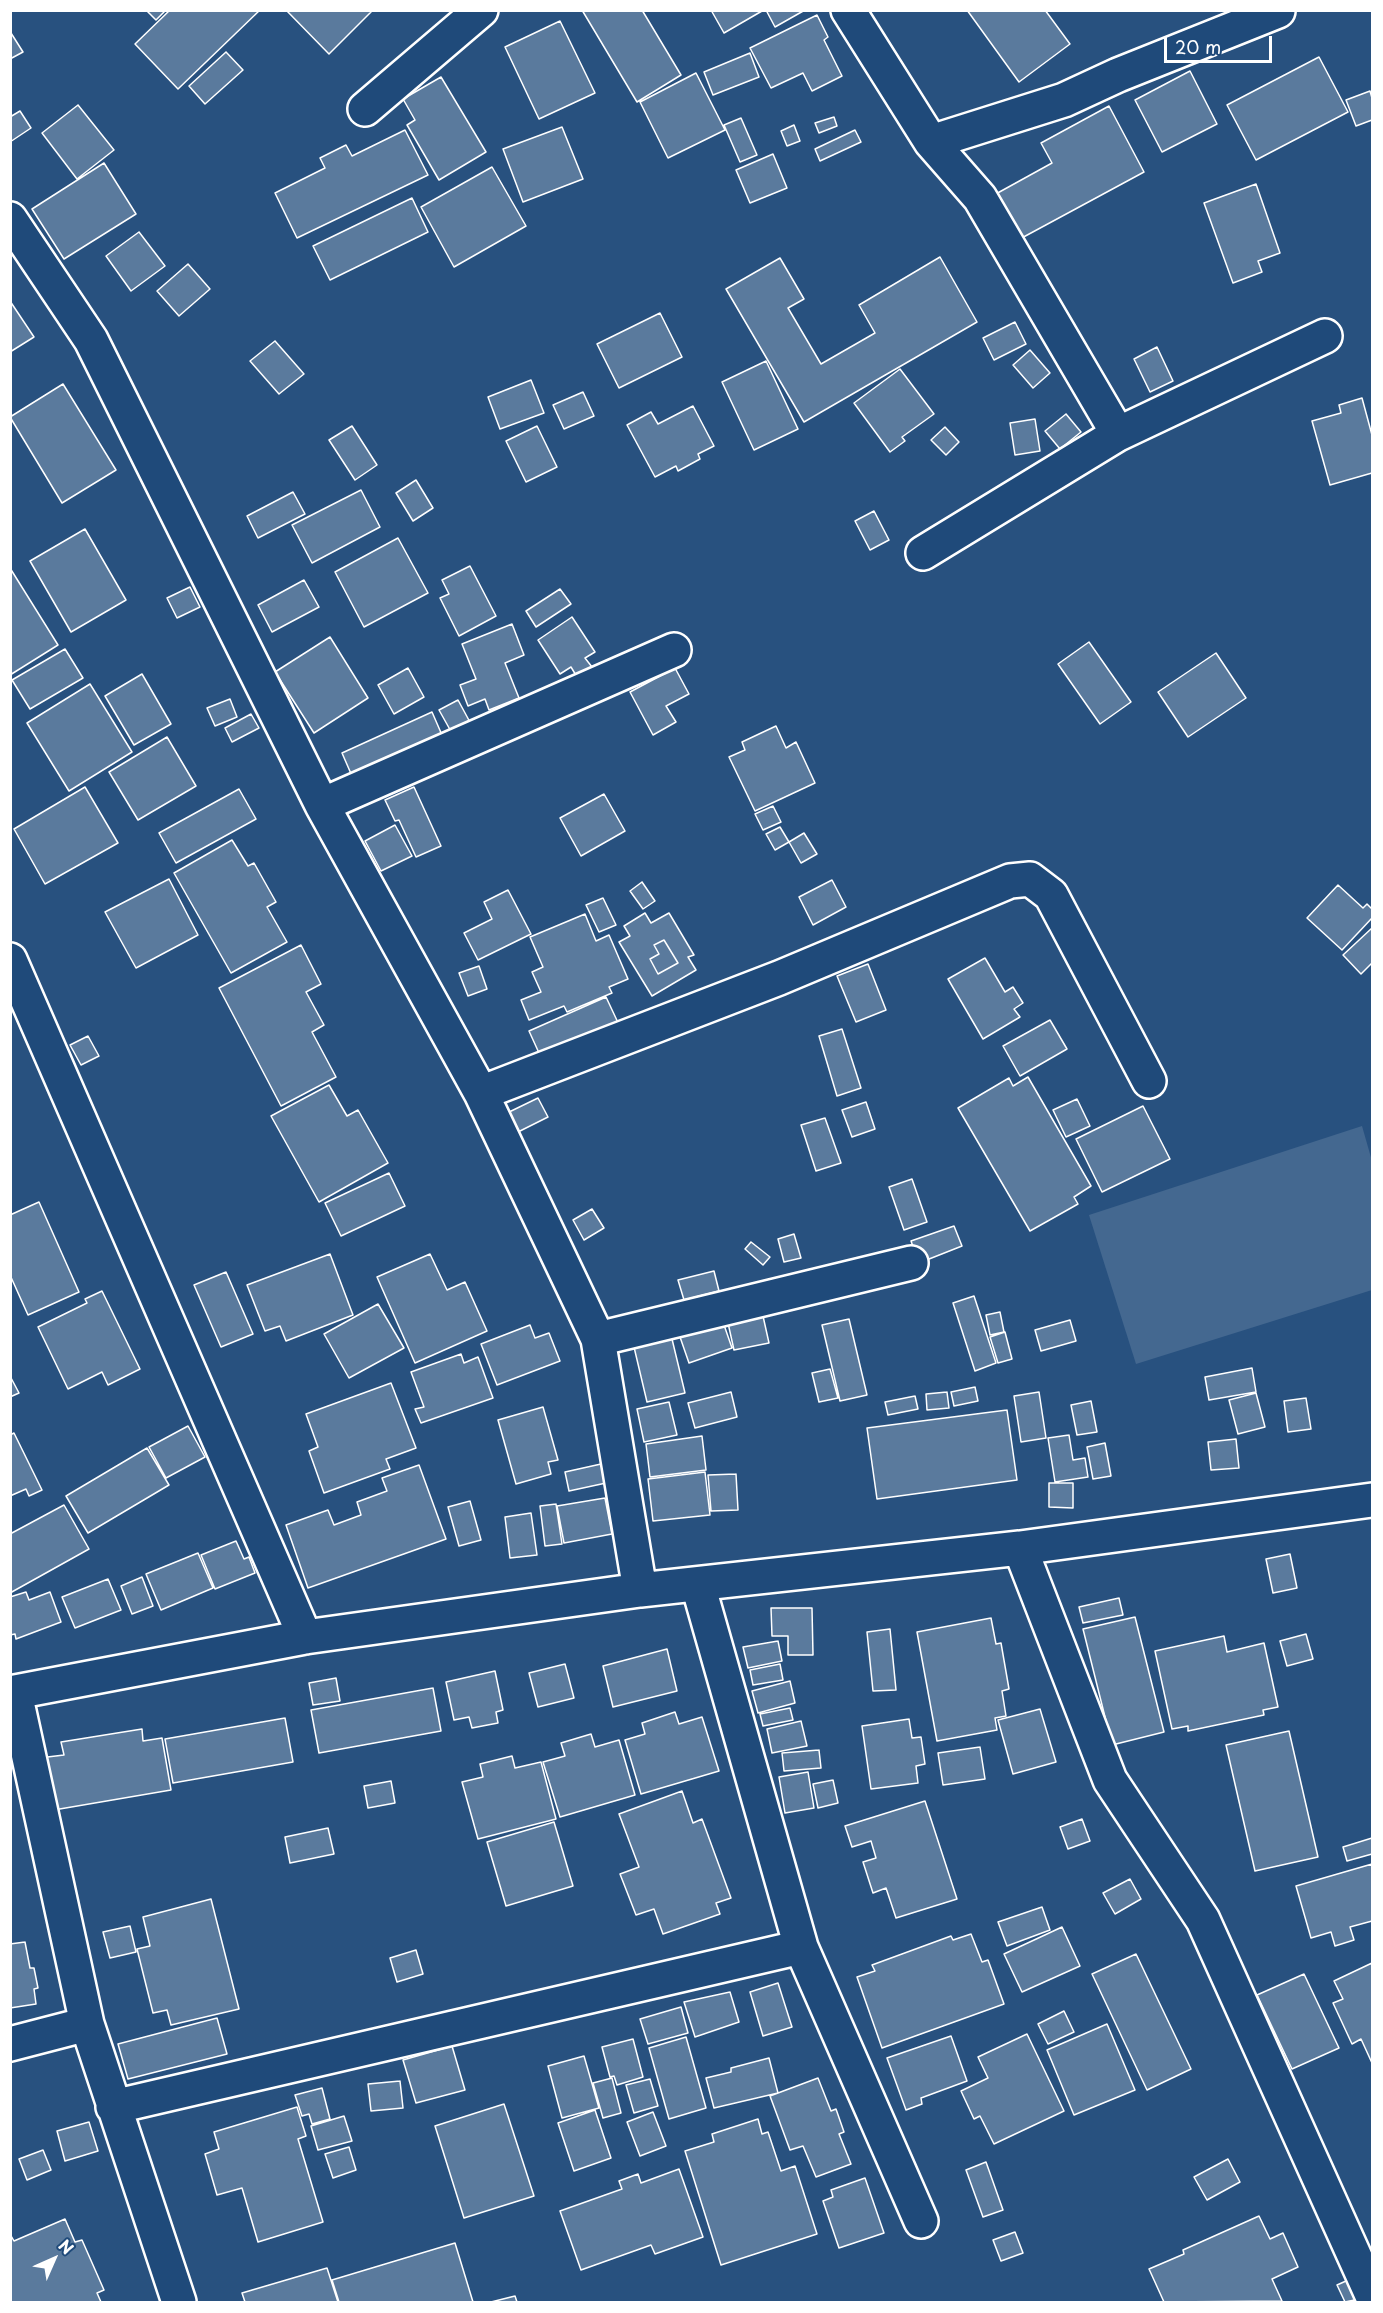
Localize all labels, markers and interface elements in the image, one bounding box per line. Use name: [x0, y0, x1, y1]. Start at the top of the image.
scale bar: [1167, 24, 1275, 62]
text: 20 m: [1175, 33, 1221, 60]
north arrow: [24, 2229, 84, 2289]
text: N: [54, 2233, 80, 2259]

